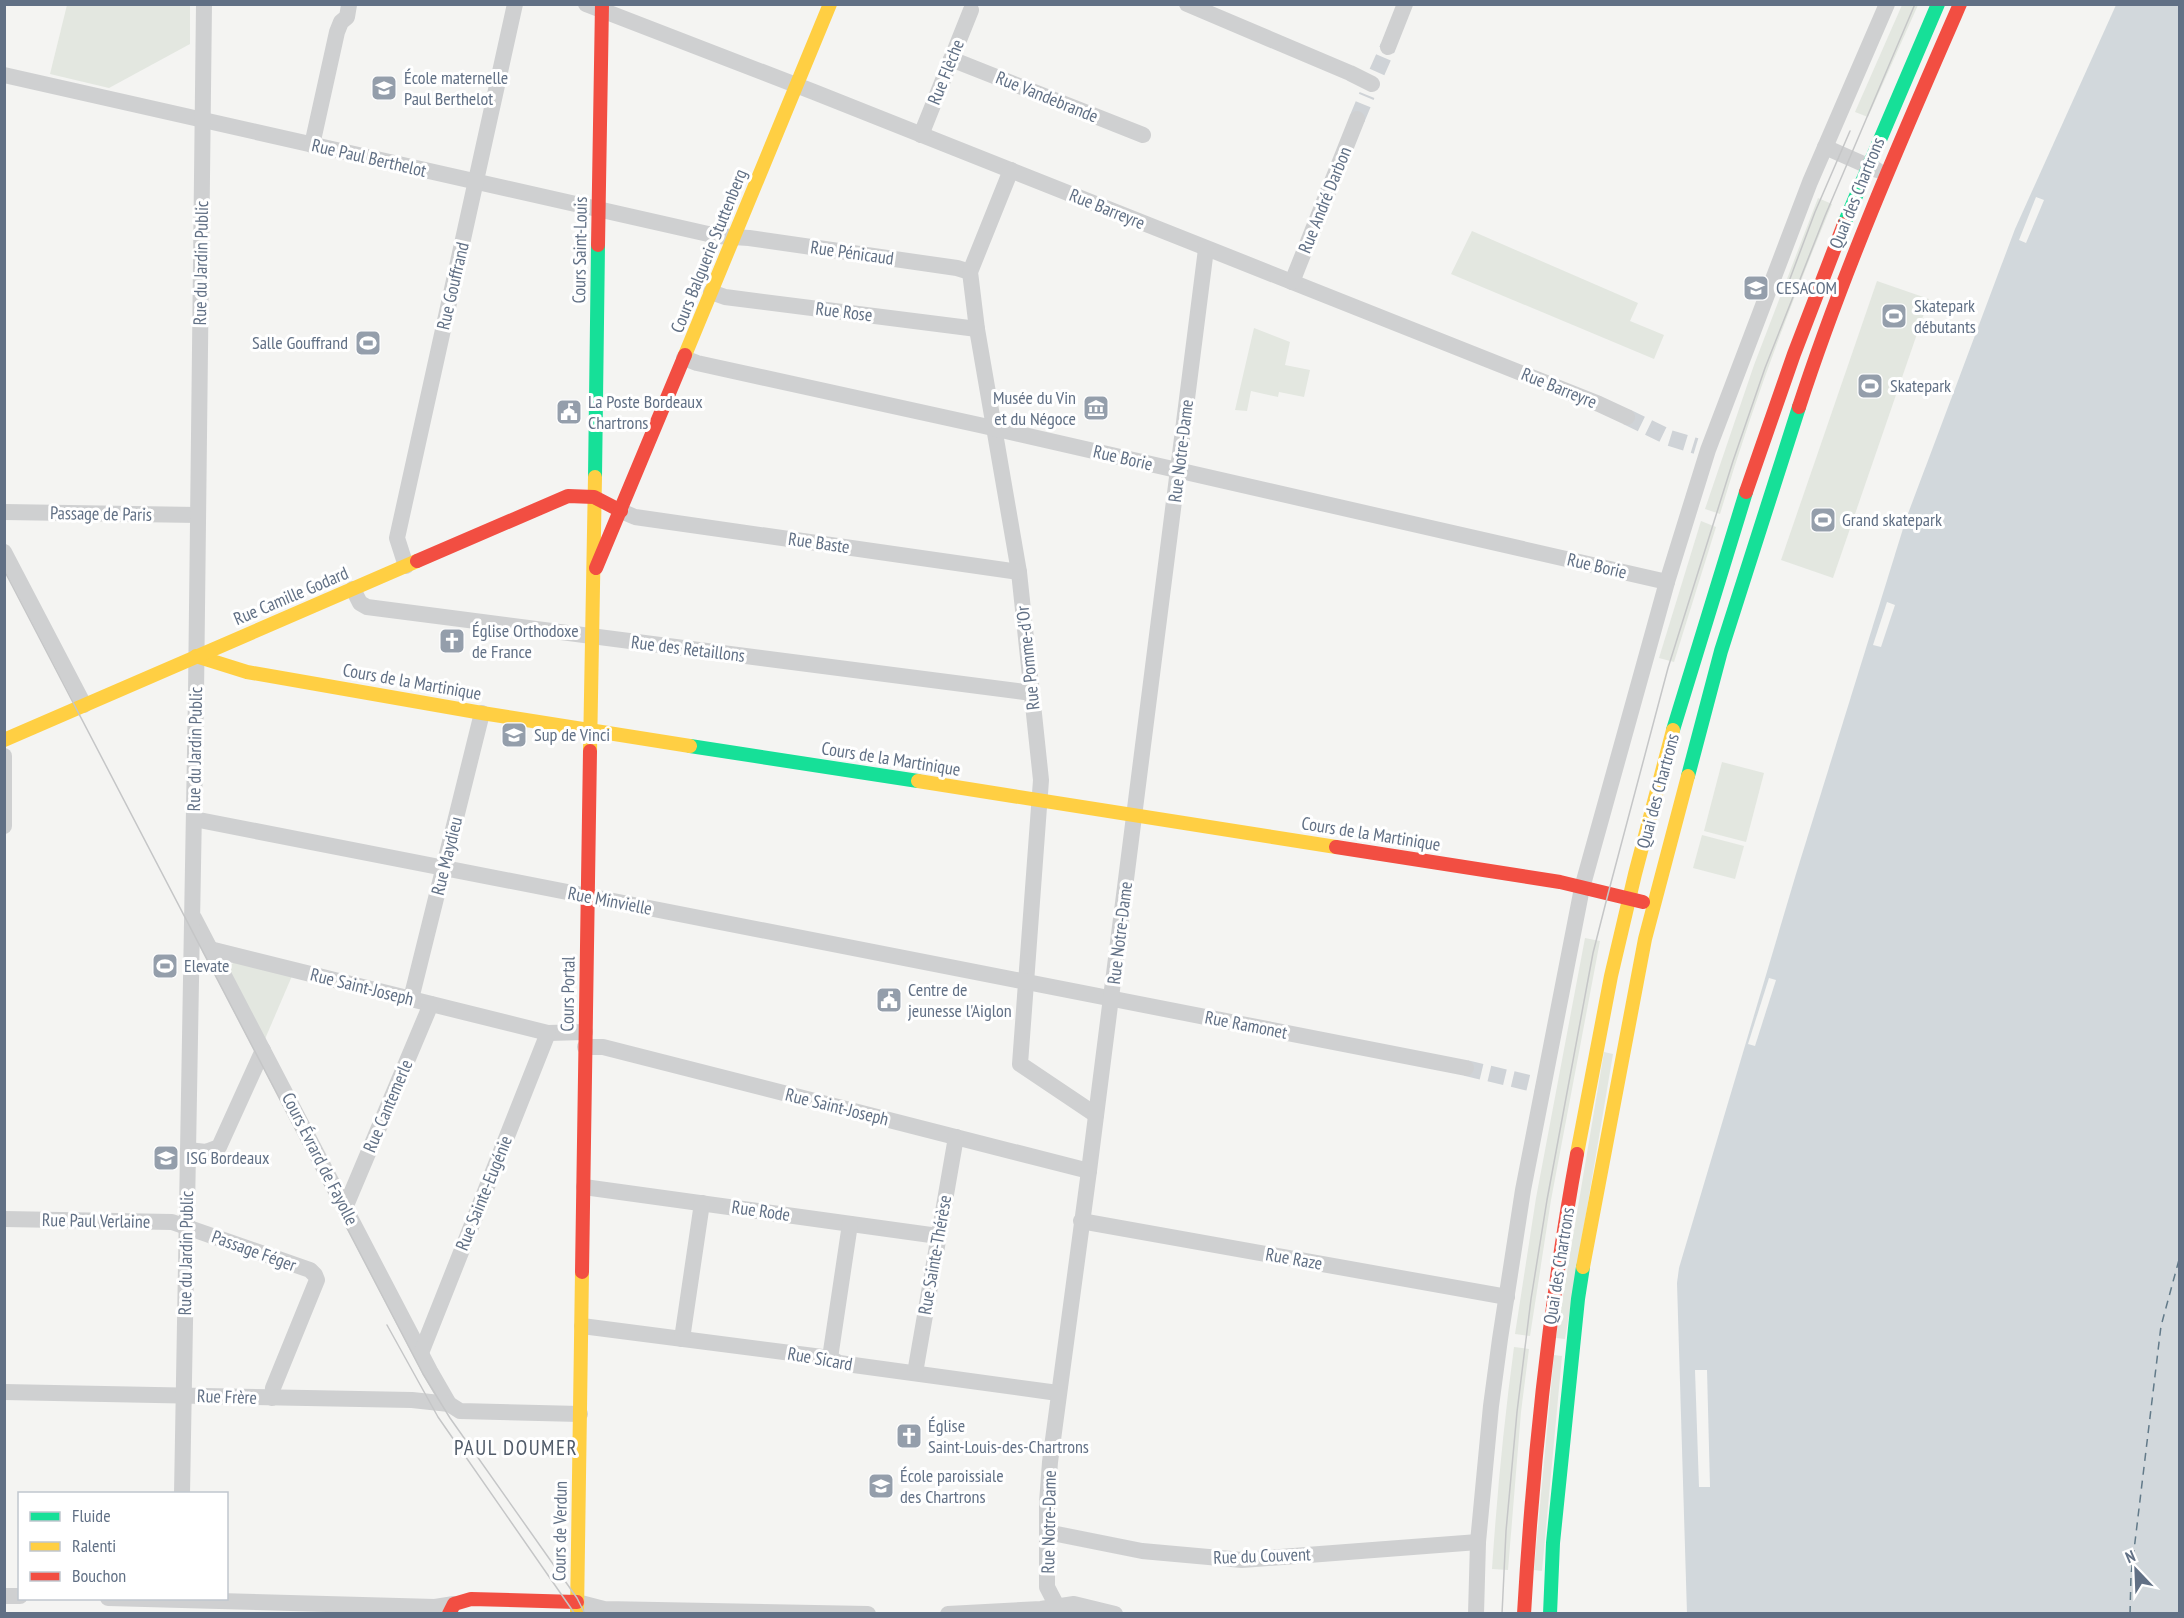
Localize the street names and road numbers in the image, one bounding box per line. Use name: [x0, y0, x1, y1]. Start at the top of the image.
street label: Rue Flèche: [922, 36, 969, 108]
street label: Rue Vandebrande: [993, 66, 1102, 127]
street label: Rue Paul Berthelot: [310, 133, 429, 182]
street label: Quai des Chartrons: [1824, 134, 1889, 252]
street label: Rue André Darbon: [1293, 143, 1356, 256]
street label: Cours Balguerie Stuttenberg: [665, 166, 752, 336]
street label: Rue Barreyre: [1066, 183, 1148, 234]
street label: Cours Saint-Louis: [567, 196, 592, 304]
street label: Rue du Jardin Public: [188, 200, 213, 326]
street label: Rue Pénicaud: [809, 235, 895, 270]
street label: Rue Gouffrand: [431, 240, 474, 332]
street label: Rue Rose: [814, 297, 874, 326]
street label: Rue Barreyre: [1518, 362, 1600, 413]
street label: Rue Notre-Dame: [1163, 398, 1198, 504]
street label: Rue Borie: [1091, 440, 1155, 475]
street label: Passage de Paris: [50, 501, 152, 526]
street label: Rue Baste: [787, 527, 851, 558]
street label: Rue Borie: [1565, 548, 1629, 583]
street label: Rue Camille Godard: [230, 561, 352, 630]
street label: Rue Pomme-d'Or: [1011, 605, 1044, 711]
street label: Rue des Retaillons: [630, 630, 746, 667]
street label: Cours de la Martinique: [341, 658, 483, 705]
street label: Rue du Jardin Public: [182, 686, 207, 812]
street label: Quai des Chartrons: [1631, 731, 1684, 851]
street label: Cours de la Martinique: [820, 736, 962, 781]
street label: Cours de la Martinique: [1300, 811, 1442, 856]
street label: Rue Maydieu: [426, 814, 467, 898]
street label: Rue Notre-Dame: [1102, 880, 1137, 986]
street label: Rue Minvielle: [566, 881, 654, 920]
street label: Cours Portal: [555, 955, 580, 1032]
street label: Rue Saint-Joseph: [308, 963, 416, 1010]
street label: Rue Ramonet: [1203, 1005, 1289, 1044]
street label: Rue Cantemerle: [358, 1056, 417, 1156]
street label: Rue Saint-Joseph: [783, 1083, 891, 1130]
street label: Cours Évrard de Fayolle: [277, 1089, 364, 1229]
street label: Rue Sainte-Eugénie: [450, 1132, 517, 1254]
street label: Rue du Jardin Public: [173, 1190, 198, 1316]
street label: Rue Sainte-Thérèse: [913, 1193, 956, 1316]
street label: Rue Rode: [730, 1195, 792, 1226]
street label: Quai des Chartrons: [1538, 1206, 1579, 1326]
street label: Rue Paul Verlaine: [42, 1208, 150, 1233]
street label: Passage Féger: [209, 1225, 300, 1276]
street label: Rue Raze: [1264, 1242, 1324, 1275]
street label: Rue Sicard: [786, 1341, 854, 1376]
street label: Rue Frère: [197, 1384, 257, 1409]
street label: Rue Notre-Dame: [1036, 1470, 1061, 1574]
street label: Cours de Verdun: [547, 1481, 572, 1581]
street label: Rue du Couvent: [1213, 1542, 1311, 1569]

